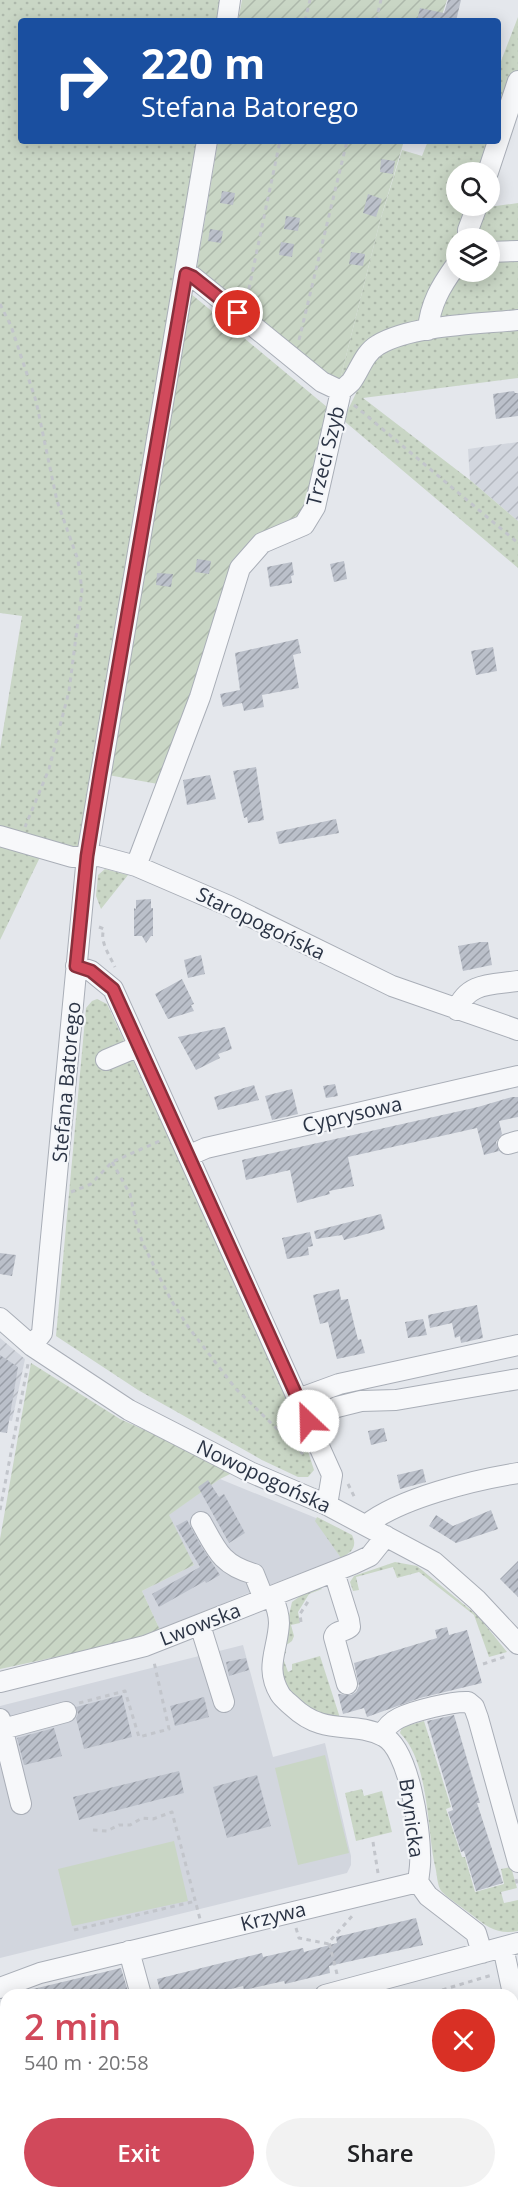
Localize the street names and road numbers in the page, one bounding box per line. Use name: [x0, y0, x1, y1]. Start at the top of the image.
street label: Trzeci Szyb: [300, 403, 350, 509]
street label: Staropogońska: [192, 880, 330, 966]
street label: Stefana Batorego: [46, 1001, 86, 1163]
street label: Cyprysowa: [300, 1089, 404, 1139]
street label: Nowopogońska: [192, 1433, 336, 1519]
street label: Lwowska: [156, 1596, 244, 1652]
street label: Brynicka: [393, 1777, 431, 1859]
street label: Krzywa: [238, 1895, 308, 1937]

